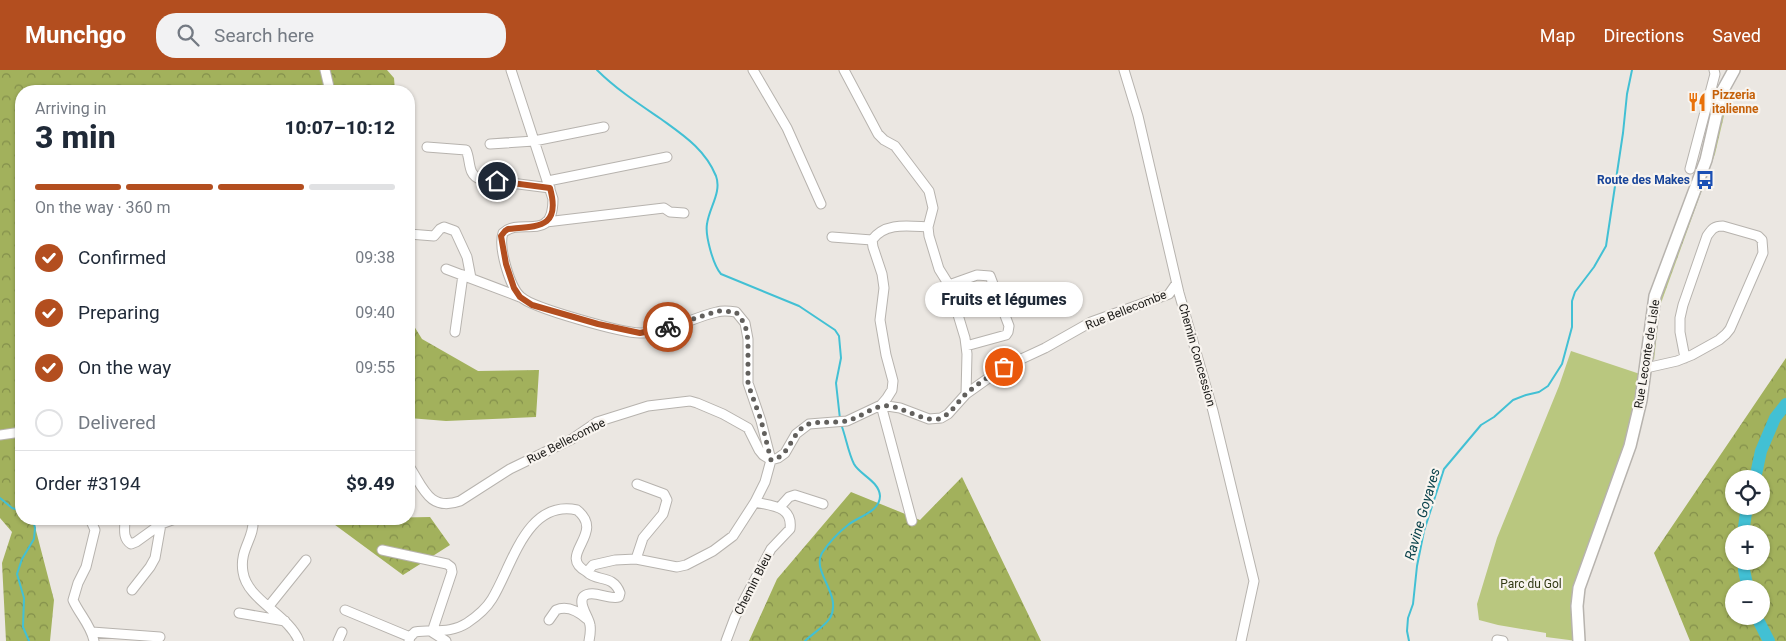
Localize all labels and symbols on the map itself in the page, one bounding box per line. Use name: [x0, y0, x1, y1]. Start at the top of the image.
place label: Pizzeria italienne: [1712, 88, 1759, 116]
restaurant icon: Pizzeria italienne: [1686, 91, 1708, 113]
pin: [476, 160, 518, 202]
bus stop icon: Route des Makes: [1694, 169, 1716, 191]
place label: Route des Makes: [1597, 173, 1690, 187]
callout: Fruits et légumes: [925, 282, 1083, 317]
street label: Rue Bellecombe: [1083, 287, 1169, 333]
street label: Rue Leconte de Lisle: [1631, 299, 1663, 409]
courier: [643, 302, 693, 352]
street label: Chemin Concession: [1176, 302, 1218, 408]
pin: [983, 346, 1025, 388]
street label: Rue Bellecombe: [524, 415, 608, 467]
water label: Ravine Goyaves: [1401, 466, 1443, 562]
street label: Chemin Bleu: [732, 551, 774, 617]
park label: Parc du Gol: [1500, 577, 1562, 591]

